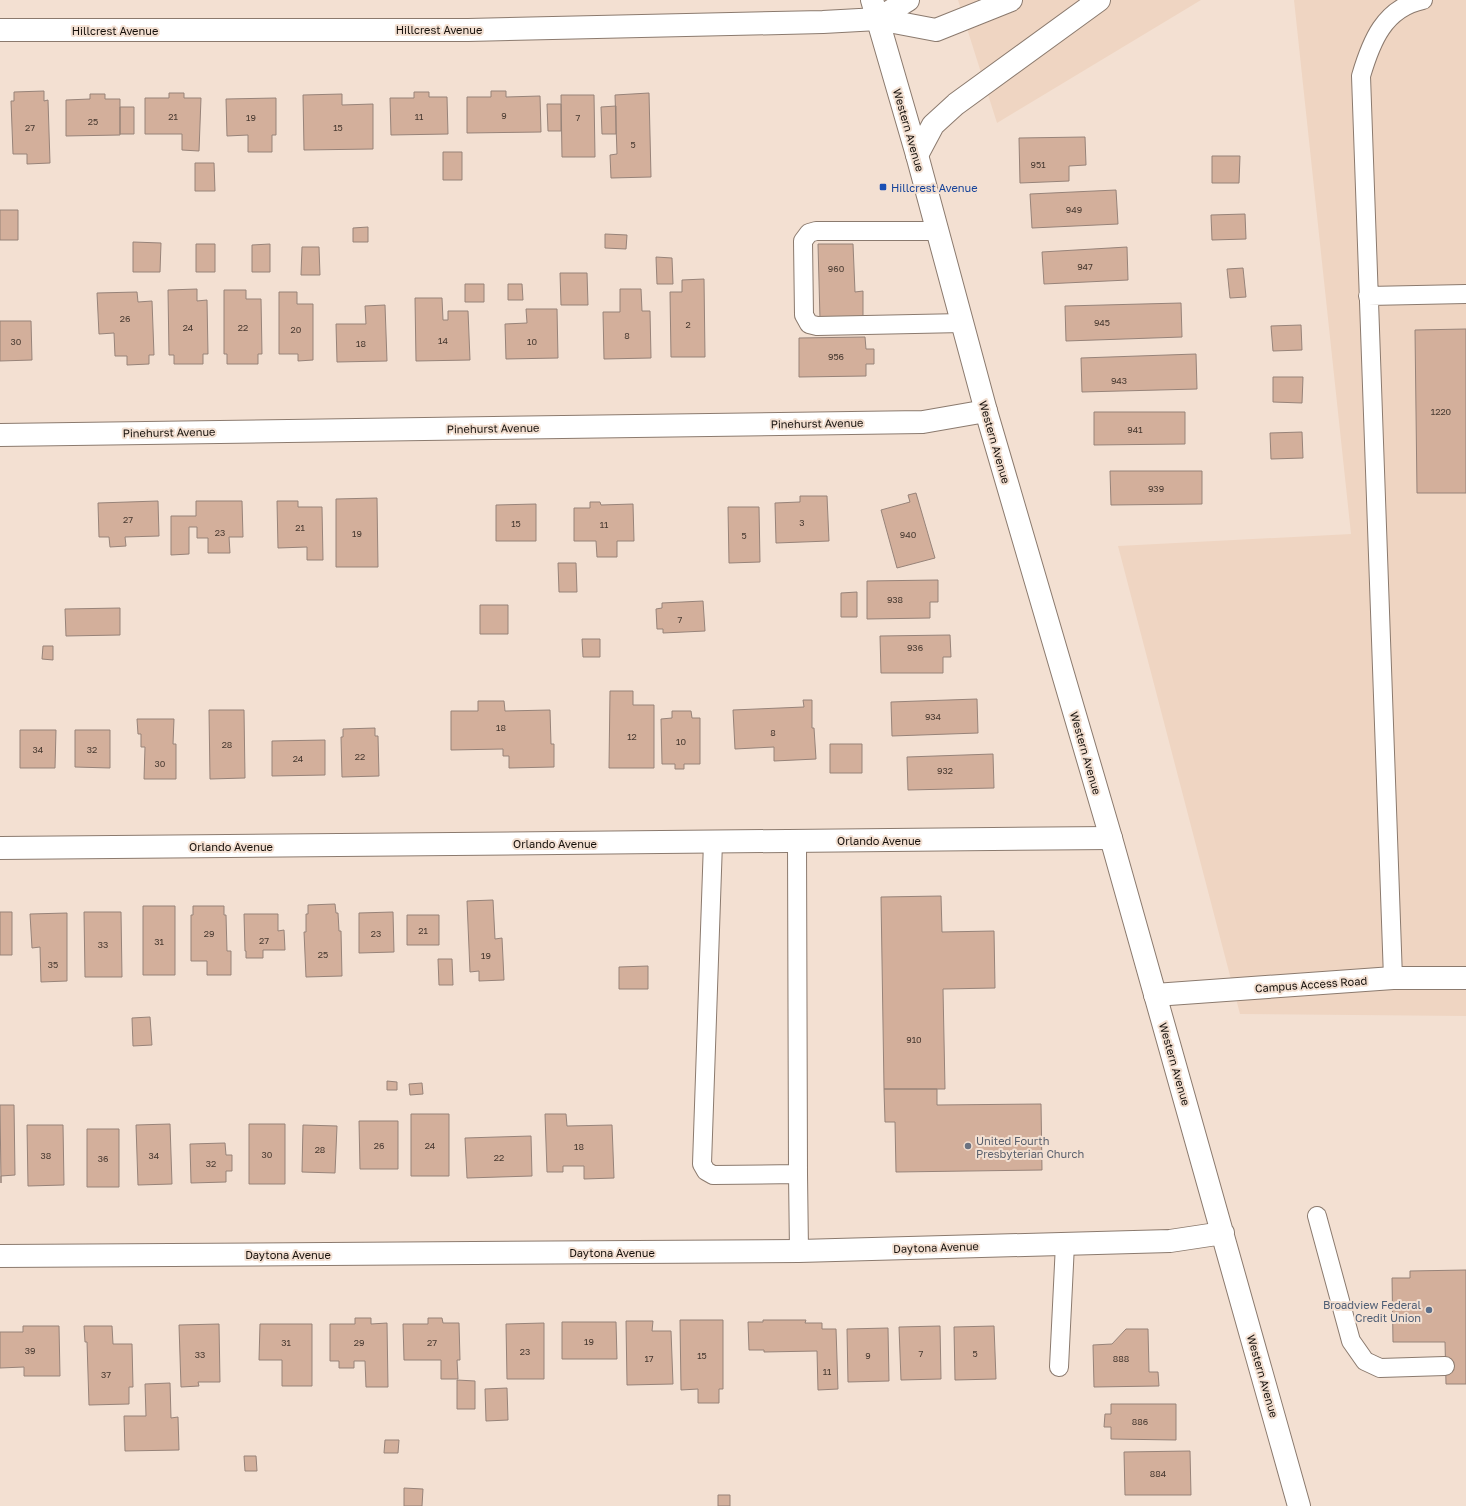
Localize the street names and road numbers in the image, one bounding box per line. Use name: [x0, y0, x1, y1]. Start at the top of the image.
street label: Hillcrest Avenue: [396, 23, 482, 36]
street label: Hillcrest Avenue: [72, 24, 158, 37]
street label: Western Avenue: [891, 87, 927, 173]
street label: Western Avenue: [977, 399, 1013, 485]
street label: Pinehurst Avenue: [770, 416, 864, 430]
street label: Pinehurst Avenue: [446, 421, 540, 435]
street label: Pinehurst Avenue: [122, 425, 216, 439]
street label: Western Avenue: [1068, 710, 1104, 796]
street label: Orlando Avenue: [837, 834, 921, 847]
street label: Orlando Avenue: [513, 837, 597, 850]
street label: Orlando Avenue: [189, 840, 273, 853]
street label: Campus Access Road: [1254, 974, 1368, 994]
street label: Western Avenue: [1157, 1021, 1193, 1107]
street label: Daytona Avenue: [893, 1239, 979, 1255]
street label: Daytona Avenue: [569, 1246, 655, 1259]
street label: Daytona Avenue: [245, 1248, 331, 1261]
street label: Western Avenue: [1245, 1333, 1281, 1419]

